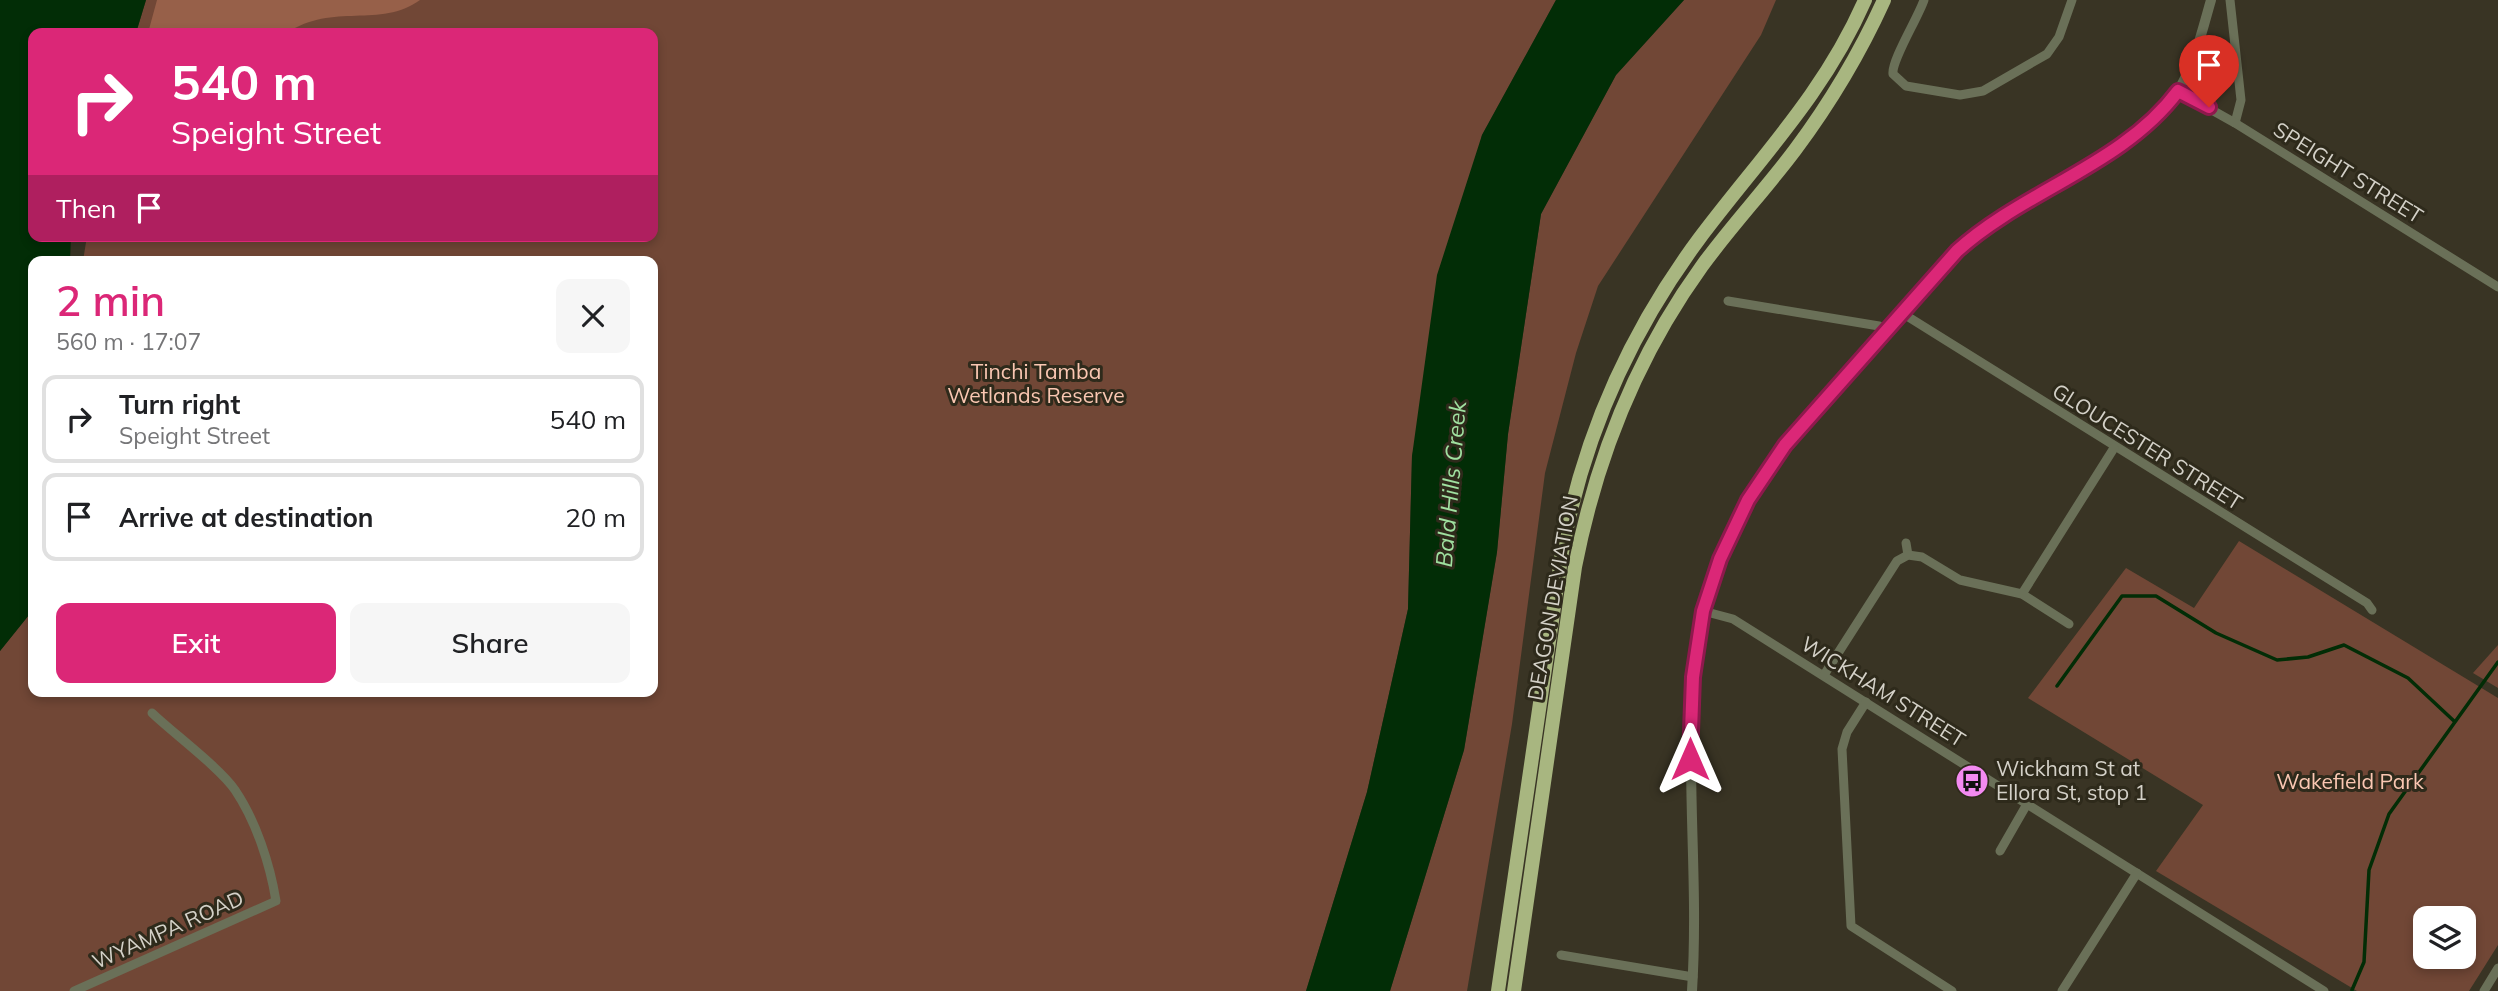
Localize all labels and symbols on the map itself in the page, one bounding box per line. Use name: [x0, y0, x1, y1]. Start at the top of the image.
pin: [2179, 35, 2239, 107]
street label: SPEIGHT STREET: [2269, 116, 2428, 229]
park label: Tinchi Tamba Wetlands Reserve: [947, 358, 1125, 408]
street label: GLOUCESTER STREET: [2048, 377, 2248, 515]
water label: Bald Hills Creek: [1429, 398, 1472, 568]
street label: DEAGON DEVIATION: [1521, 493, 1583, 702]
street label: WICKHAM STREET: [1797, 630, 1971, 752]
position arrow: [1653, 722, 1727, 796]
place label: Wickham St at Ellora St, stop 1: [1996, 755, 2147, 805]
bus stop icon: Wickham St at Ellora St, stop 1: [1953, 762, 1991, 800]
park label: Wakefield Park: [2276, 768, 2424, 794]
street label: WYAMPA ROAD: [88, 884, 247, 974]

